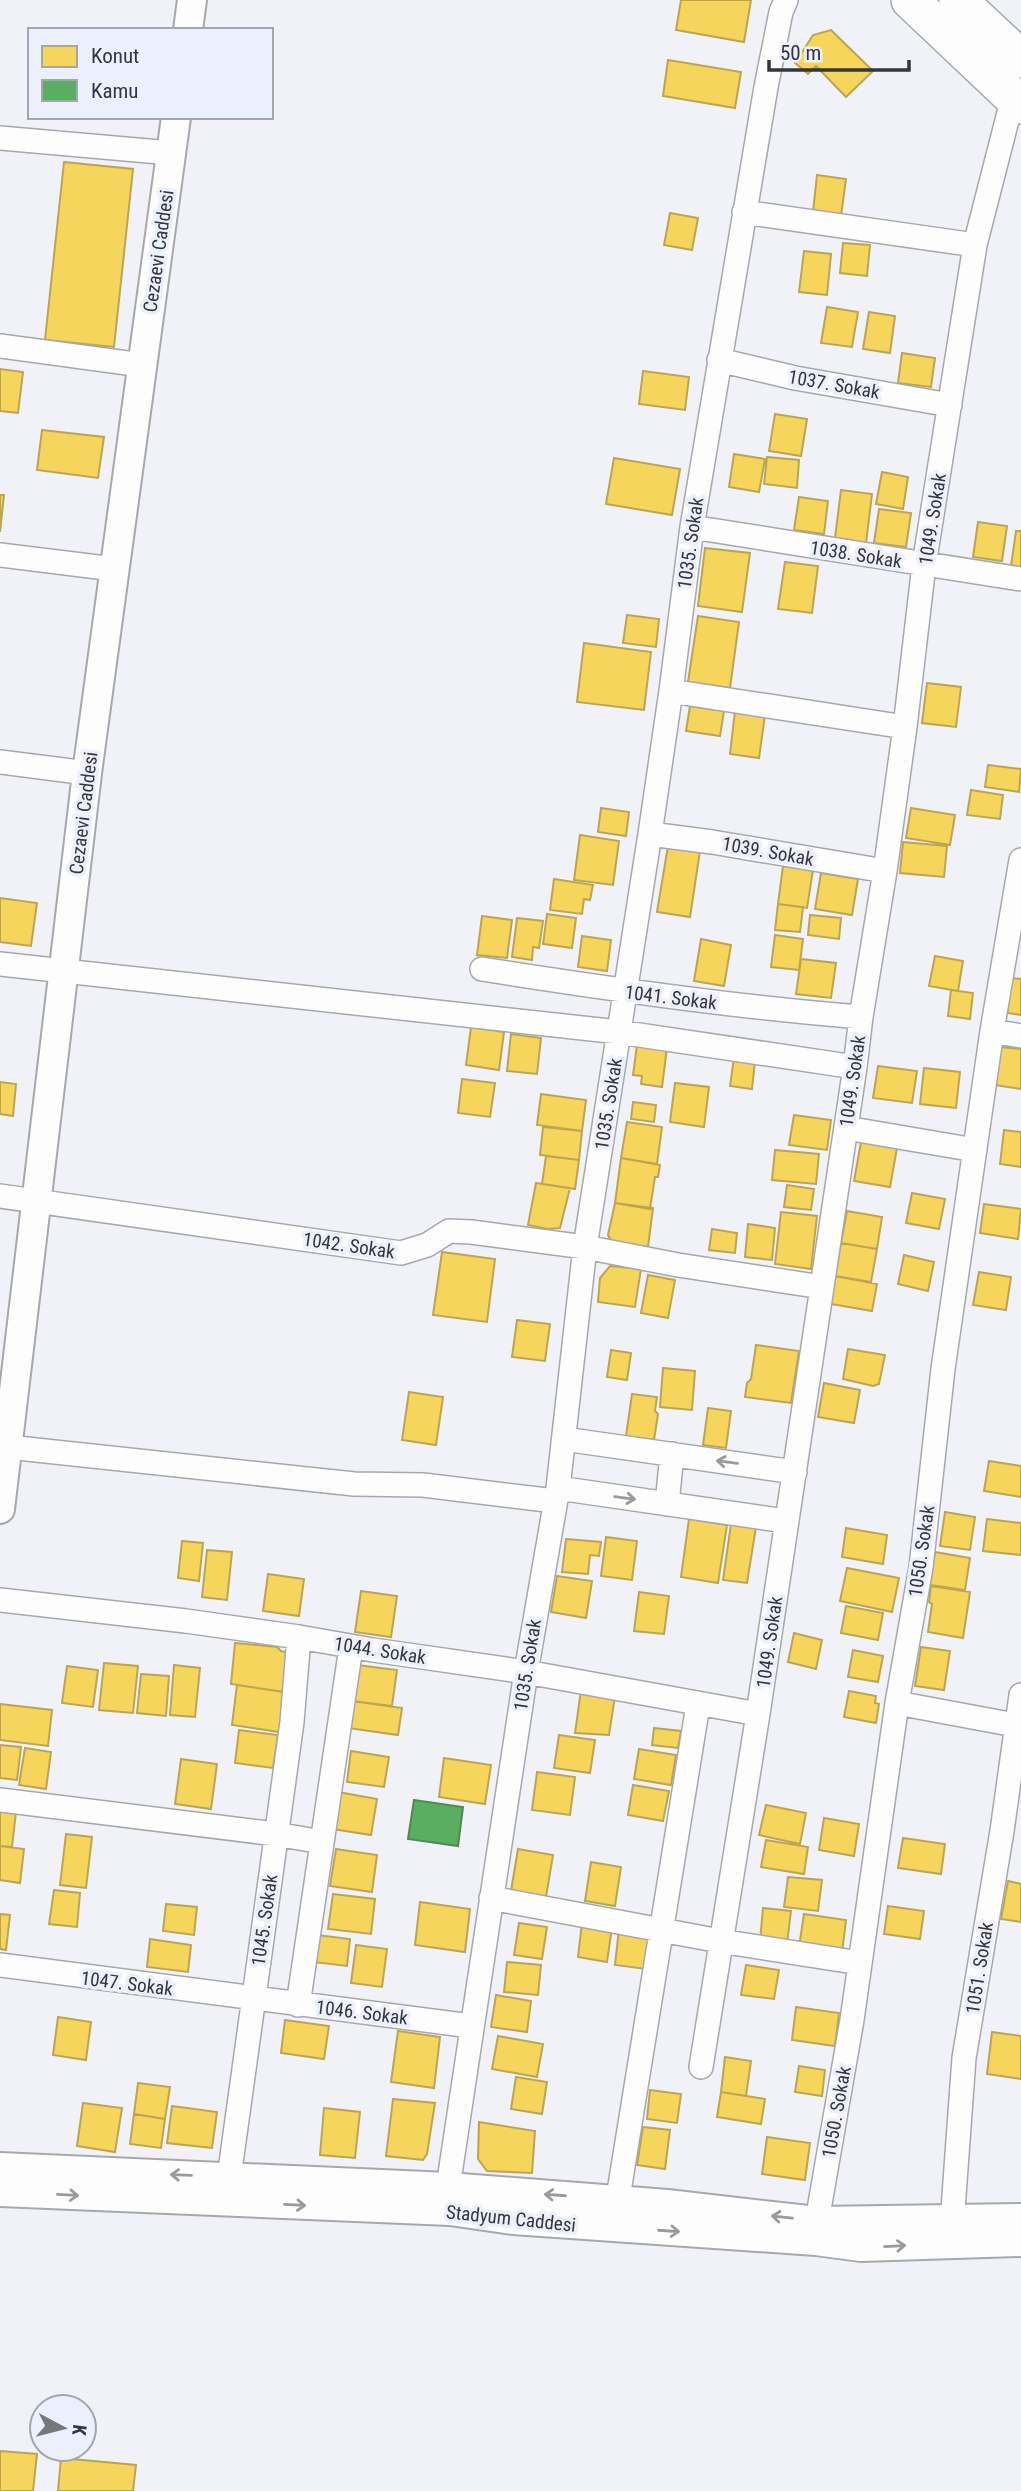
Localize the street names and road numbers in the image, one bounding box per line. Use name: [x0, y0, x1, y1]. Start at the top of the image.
street label: Cezaevi Caddesi: [139, 188, 178, 314]
street label: 1037. Sokak: [786, 365, 882, 404]
street label: 1049. Sokak: [914, 471, 951, 567]
street label: 1035. Sokak: [673, 495, 708, 590]
street label: 1038. Sokak: [808, 536, 904, 573]
street label: Cezaevi Caddesi: [65, 750, 102, 876]
street label: 1039. Sokak: [720, 832, 816, 871]
street label: 1041. Sokak: [624, 980, 719, 1015]
street label: 1049. Sokak: [835, 1033, 870, 1128]
street label: 1035. Sokak: [590, 1056, 627, 1152]
street label: 1042. Sokak: [302, 1228, 397, 1263]
street label: 1050. Sokak: [904, 1503, 939, 1598]
street label: 1049. Sokak: [752, 1594, 787, 1689]
street label: 1035. Sokak: [509, 1617, 546, 1713]
street label: 1044. Sokak: [332, 1632, 428, 1669]
street label: 1045. Sokak: [247, 1872, 282, 1967]
street label: 1051. Sokak: [961, 1920, 998, 2016]
street label: 1047. Sokak: [80, 1966, 175, 2001]
street label: 1046. Sokak: [315, 1995, 410, 2030]
street label: 1050. Sokak: [817, 2064, 856, 2160]
street label: Stadyum Caddesi: [445, 2200, 577, 2237]

